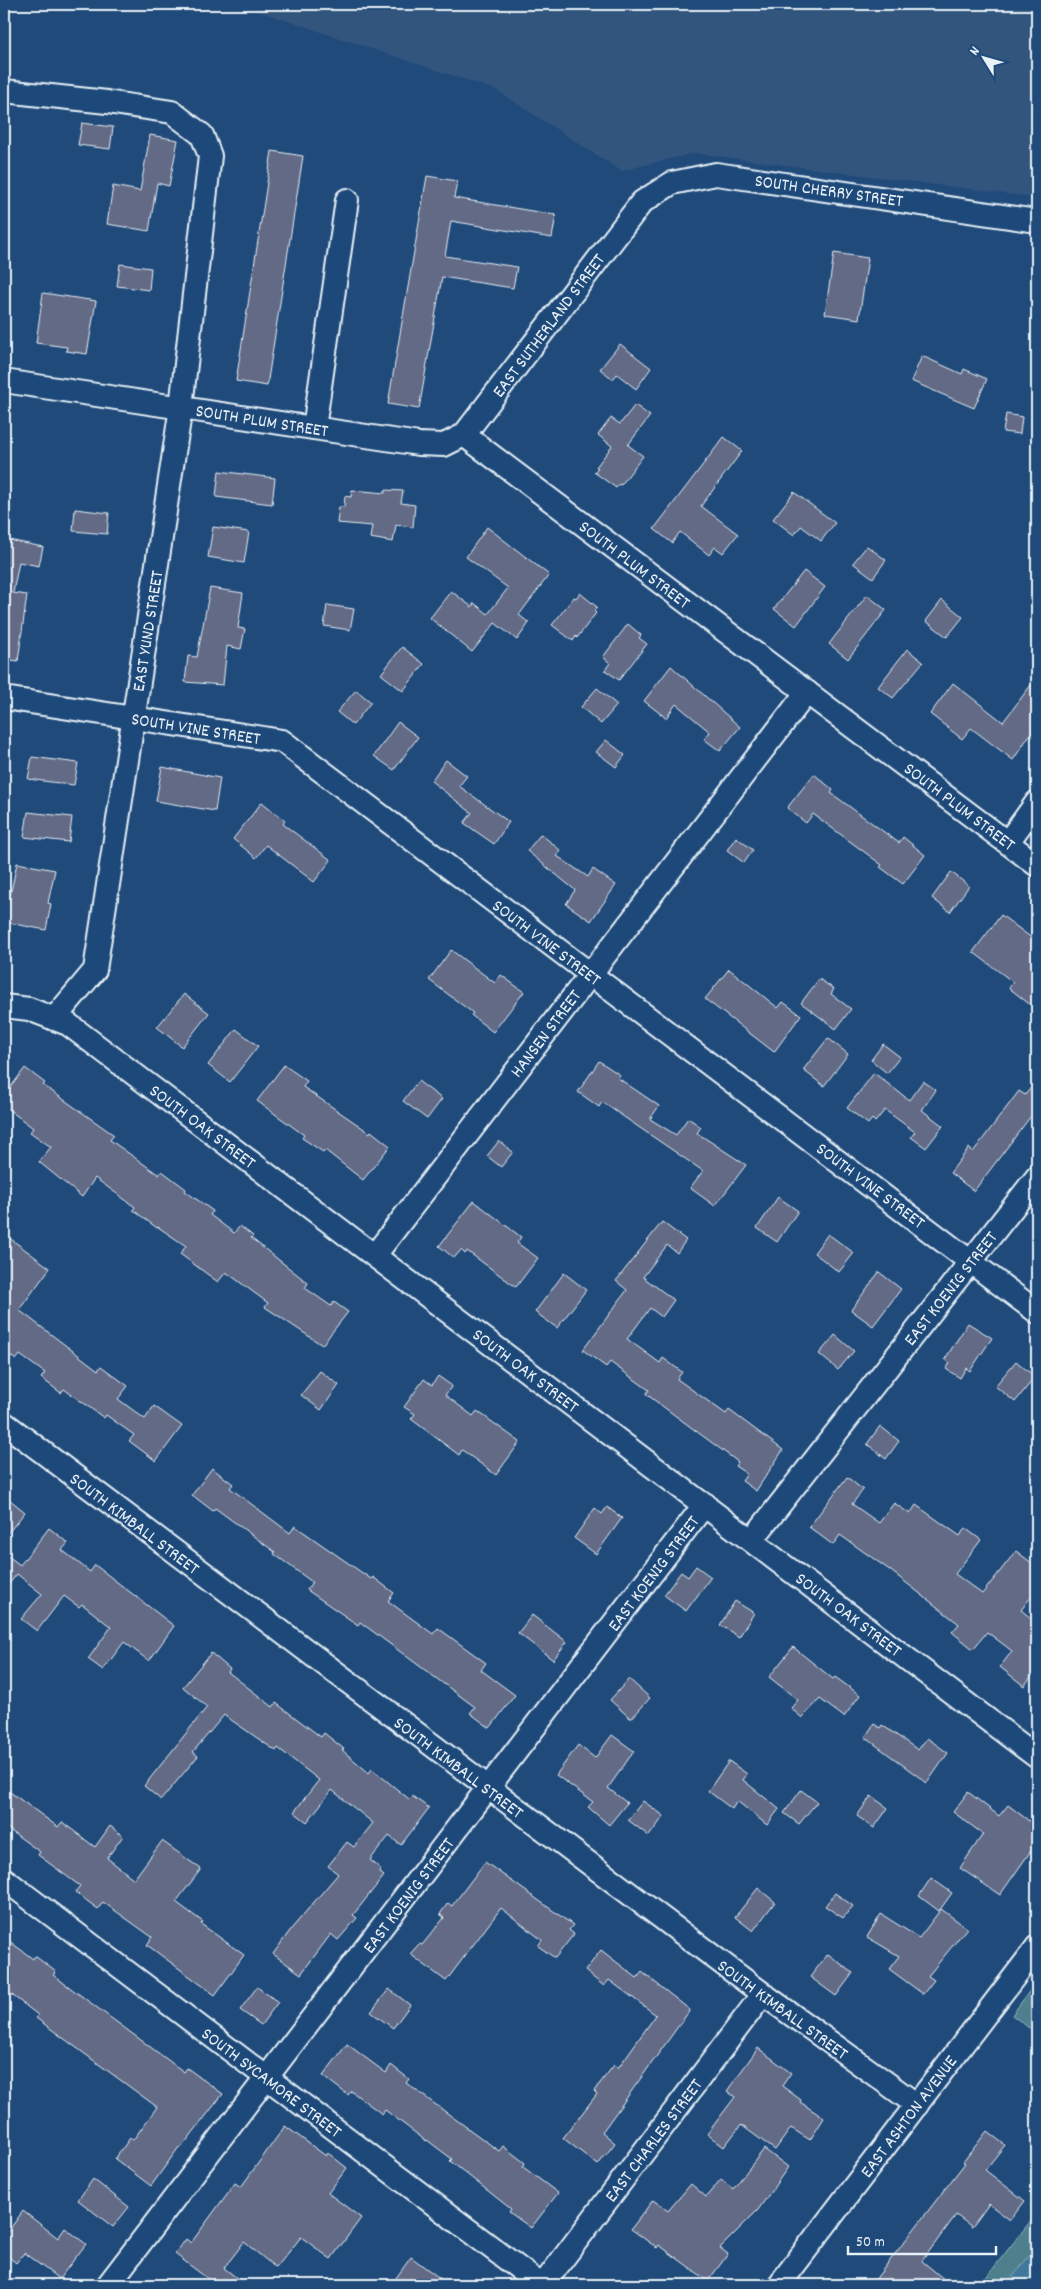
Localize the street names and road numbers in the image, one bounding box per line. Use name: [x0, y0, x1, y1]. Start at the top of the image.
street label: SOUTH CHERRY STREET: [753, 170, 904, 215]
street label: EAST SUTHERLAND STREET: [488, 249, 612, 404]
street label: SOUTH PLUM STREET: [194, 400, 330, 445]
street label: SOUTH PLUM STREET: [573, 516, 694, 616]
street label: EAST YUND STREET: [128, 569, 171, 694]
street label: SOUTH VINE STREET: [129, 708, 262, 753]
street label: SOUTH PLUM STREET: [898, 758, 1019, 858]
street label: SOUTH VINE STREET: [486, 895, 605, 993]
street label: HANSEN STREET: [506, 985, 588, 1084]
street label: SOUTH OAK STREET: [143, 1080, 260, 1176]
street label: SOUTH VINE STREET: [810, 1138, 929, 1236]
street label: EAST KOENIG STREET: [899, 1227, 1005, 1352]
street label: SOUTH OAK STREET: [466, 1324, 583, 1420]
street label: SOUTH KIMBALL STREET: [63, 1468, 204, 1582]
street label: EAST KOENIG STREET: [603, 1511, 707, 1638]
street label: SOUTH OAK STREET: [789, 1568, 906, 1664]
street label: SOUTH KIMBALL STREET: [387, 1712, 528, 1826]
street label: EAST KOENIG STREET: [358, 1833, 462, 1960]
street label: SOUTH KIMBALL STREET: [711, 1955, 852, 2067]
street label: SOUTH SYCAMORE STREET: [195, 2023, 346, 2145]
street label: EAST ASHTON AVENUE: [856, 2051, 964, 2184]
street label: EAST CHARLES STREET: [600, 2074, 710, 2209]

